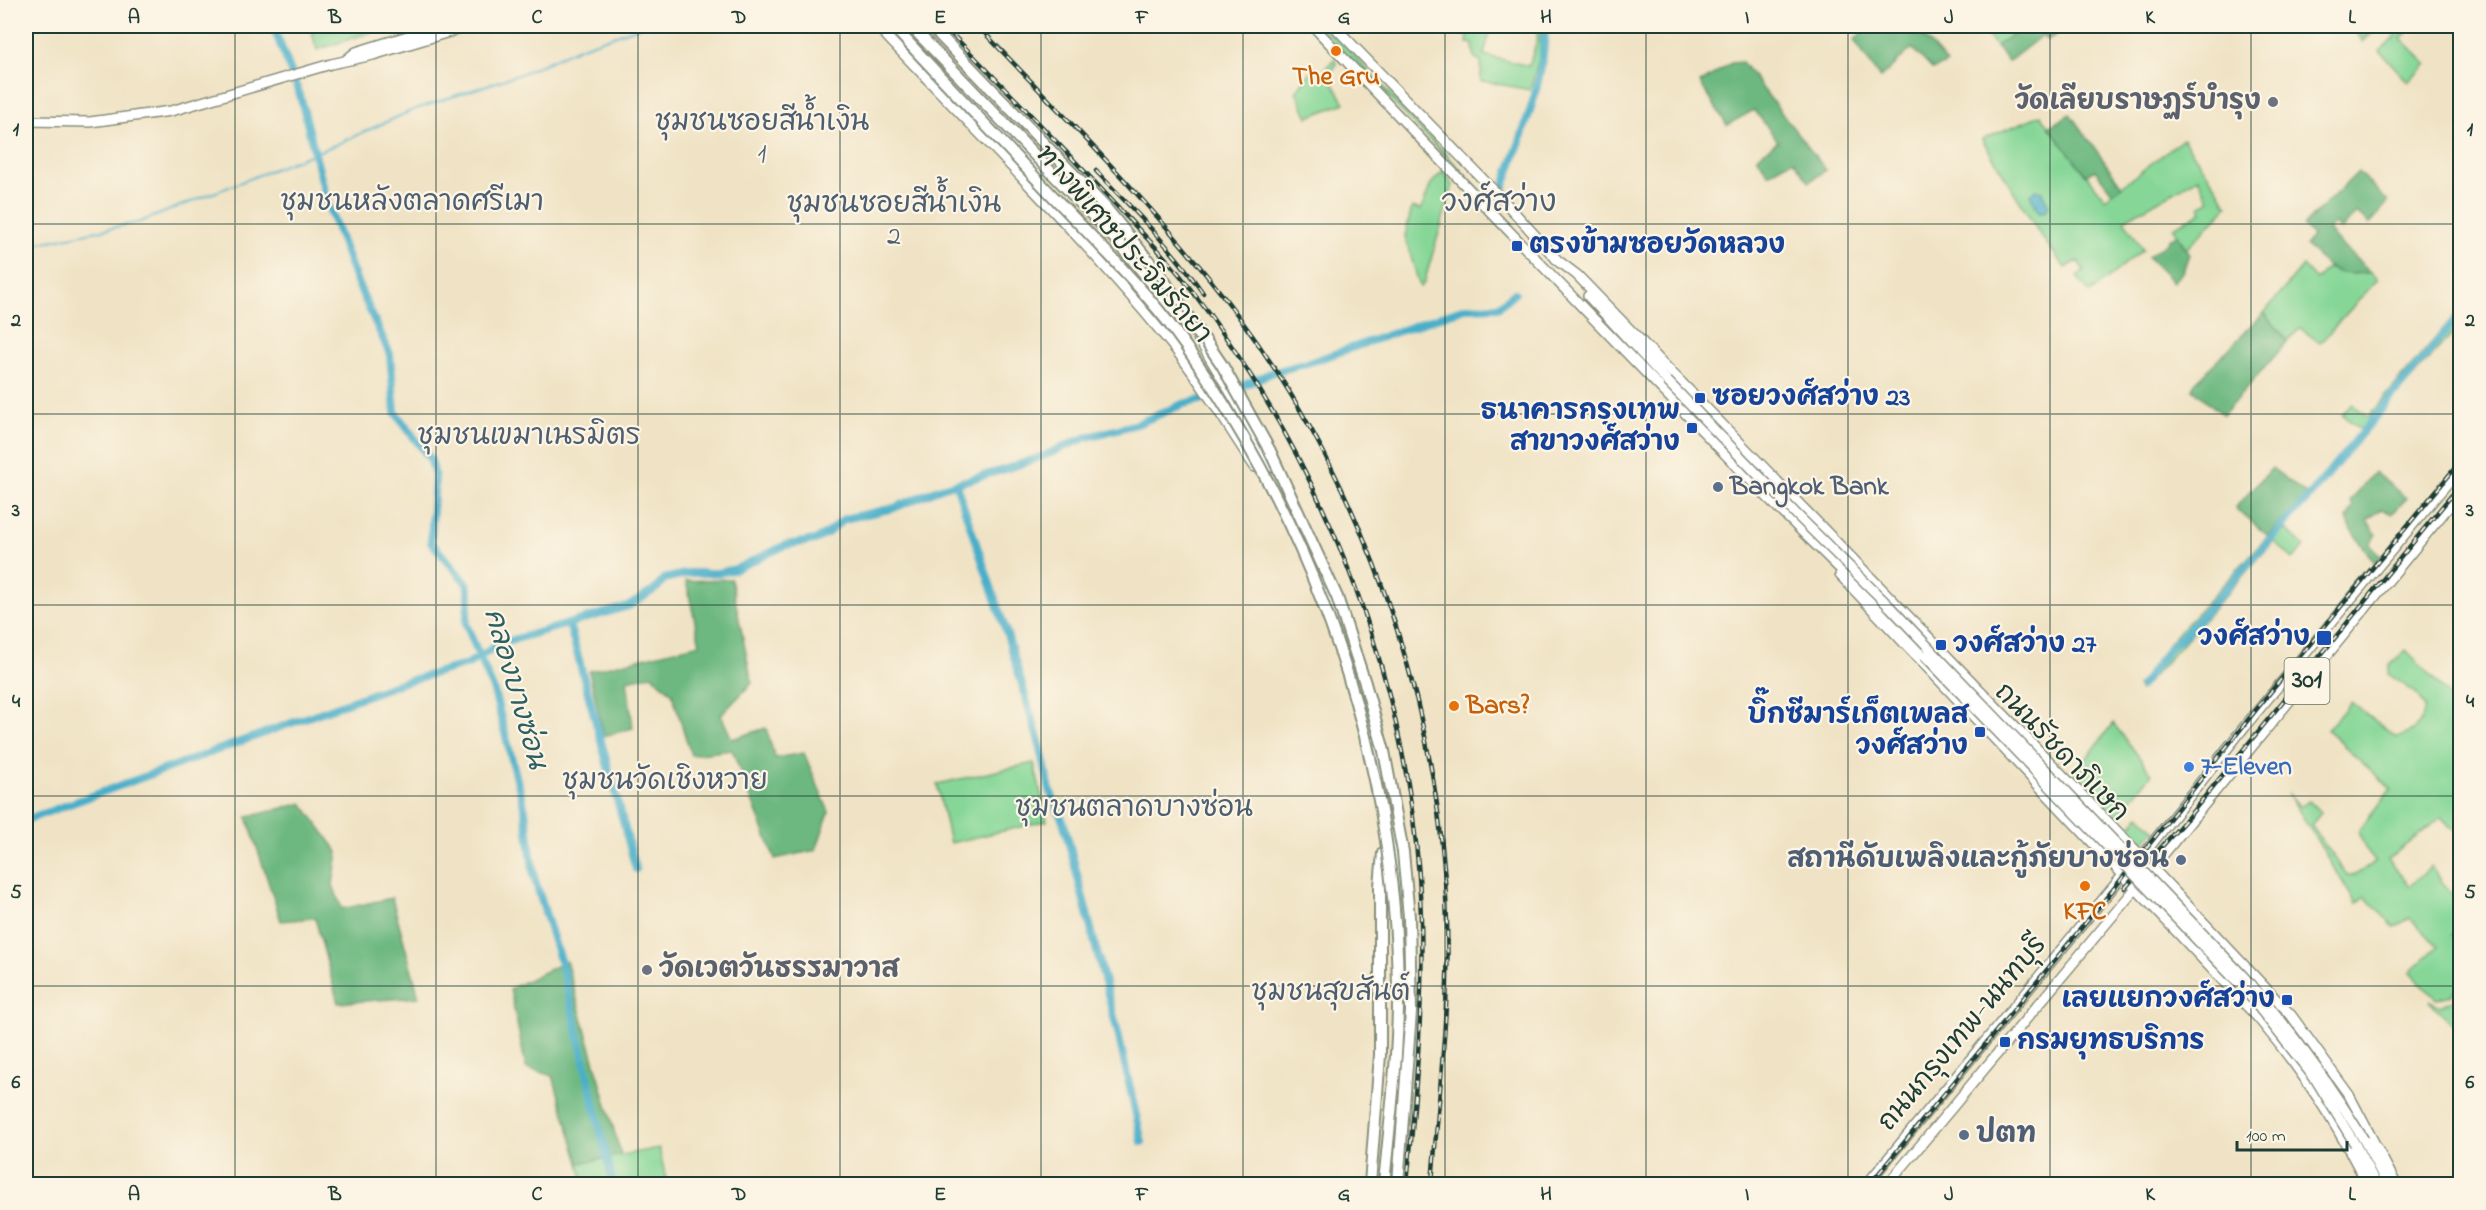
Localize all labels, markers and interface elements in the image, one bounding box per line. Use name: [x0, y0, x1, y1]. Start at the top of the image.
text: A: [128, 4, 140, 33]
text: B: [327, 4, 342, 33]
text: C: [532, 4, 543, 33]
text: D: [731, 4, 746, 33]
text: E: [934, 4, 946, 33]
text: F: [1135, 4, 1149, 33]
text: G: [1338, 4, 1351, 33]
text: H: [1540, 4, 1552, 33]
text: I: [1745, 4, 1750, 33]
text: J: [1944, 4, 1954, 33]
text: K: [2145, 4, 2156, 33]
text: L: [2348, 4, 2356, 33]
marker: The Gru: [1329, 44, 1343, 58]
place label: The Gru: [1292, 58, 1380, 97]
place label: วัดเลียบราษฏร์บำรุง: [2015, 81, 2261, 122]
district label: ชุมชนซอยสีน้ำเงิน 1: [655, 94, 869, 176]
marker: วัดเลียบราษฏร์บำรุง: [2266, 95, 2280, 109]
text: 1: [13, 116, 20, 145]
text: 1: [2467, 116, 2474, 145]
street label: ทางพิเศษประจิมรัถยา: [1025, 137, 1221, 353]
district label: ชุมชนซอยสีน้ำเงิน 2: [787, 176, 1001, 258]
district label: วงศ์สว่าง: [1442, 181, 1556, 226]
district label: ชุมชนหลังตลาดศรีเมา: [280, 183, 544, 224]
place label: ตรงข้ามซอยวัดหลวง: [1529, 225, 1785, 266]
marker: ตรงข้ามซอยวัดหลวง: [1510, 239, 1524, 253]
text: 2: [10, 307, 21, 336]
text: 2: [2464, 307, 2475, 336]
place label: ซอยวงศ์สว่าง 23: [1712, 377, 1910, 418]
marker: ซอยวงศ์สว่าง 23: [1693, 391, 1707, 405]
place label: ธนาคารกรุงเทพ สาขาวงศ์สว่าง: [1480, 393, 1680, 463]
district label: ชุมชนเขมาเนรมิตร: [417, 417, 641, 458]
marker: ธนาคารกรุงเทพ สาขาวงศ์สว่าง: [1685, 421, 1699, 435]
place label: Bangkok Bank: [1728, 468, 1890, 508]
marker: Bangkok Bank: [1711, 480, 1725, 494]
text: 3: [11, 497, 20, 526]
text: 3: [2465, 497, 2474, 526]
water label: คลองบางซ่อน: [472, 604, 557, 775]
place label: วงศ์สว่าง: [2198, 617, 2310, 658]
place label: วงศ์สว่าง 27: [1953, 624, 2097, 665]
marker: วงศ์สว่าง: [2315, 629, 2333, 647]
marker: วงศ์สว่าง 27: [1934, 638, 1948, 652]
road number: 301: [2284, 658, 2330, 704]
street label: ถนนรัชดาภิเษก: [1984, 675, 2138, 831]
place label: Bars?: [1464, 687, 1530, 726]
place label: บิ๊กซีมาร์เก็ตเพลส วงศ์สว่าง: [1748, 687, 1970, 767]
text: 4: [12, 688, 21, 717]
text: 4: [2466, 688, 2475, 717]
marker: Bars?: [1447, 699, 1461, 713]
marker: บิ๊กซีมาร์เก็ตเพลส วงศ์สว่าง: [1973, 725, 1987, 739]
place label: 7-Eleven: [2201, 748, 2292, 787]
marker: 7-Eleven: [2182, 760, 2196, 774]
district label: ชุมชนวัดเชิงหวาย: [562, 762, 768, 803]
district label: ชุมชนตลาดบางซ่อน: [1015, 788, 1253, 830]
place label: สถานีดับเพลิงและกู้ภัยบางซ่อน: [1787, 839, 2169, 880]
marker: สถานีดับเพลิงและกู้ภัยบางซ่อน: [2174, 853, 2188, 867]
text: 5: [10, 879, 22, 908]
marker: KFC: [2078, 879, 2092, 893]
text: 5: [2464, 879, 2476, 908]
place label: KFC: [2063, 893, 2107, 932]
street label: ถนนกรุงเทพ-นนทบุรี: [1869, 928, 2057, 1140]
place label: วัดเวตวันธรรมาวาส: [659, 951, 900, 990]
marker: วัดเวตวันธรรมาวาส: [640, 963, 654, 977]
district label: ชุมชนสุขสันต์: [1251, 971, 1411, 1014]
place label: เลยแยกวงศ์สว่าง: [2062, 979, 2275, 1020]
marker: เลยแยกวงศ์สว่าง: [2280, 993, 2294, 1007]
place label: กรมยุทธบริการ: [2017, 1023, 2205, 1062]
marker: กรมยุทธบริการ: [1998, 1035, 2012, 1049]
text: 6: [12, 1069, 21, 1098]
text: 6: [2466, 1069, 2475, 1098]
scale bar: [2237, 1114, 2346, 1152]
place label: ปตท: [1976, 1116, 2036, 1155]
text: 100 m: [2246, 1124, 2286, 1150]
marker: ปตท: [1957, 1128, 1971, 1142]
text: A: [128, 1181, 140, 1210]
text: B: [327, 1181, 342, 1210]
text: C: [532, 1181, 543, 1210]
text: D: [731, 1181, 746, 1210]
text: E: [934, 1181, 946, 1210]
text: F: [1135, 1181, 1149, 1210]
text: G: [1338, 1181, 1351, 1210]
text: H: [1540, 1181, 1552, 1210]
text: I: [1745, 1181, 1750, 1210]
text: J: [1944, 1181, 1954, 1210]
text: K: [2145, 1181, 2156, 1210]
text: L: [2348, 1181, 2356, 1210]

